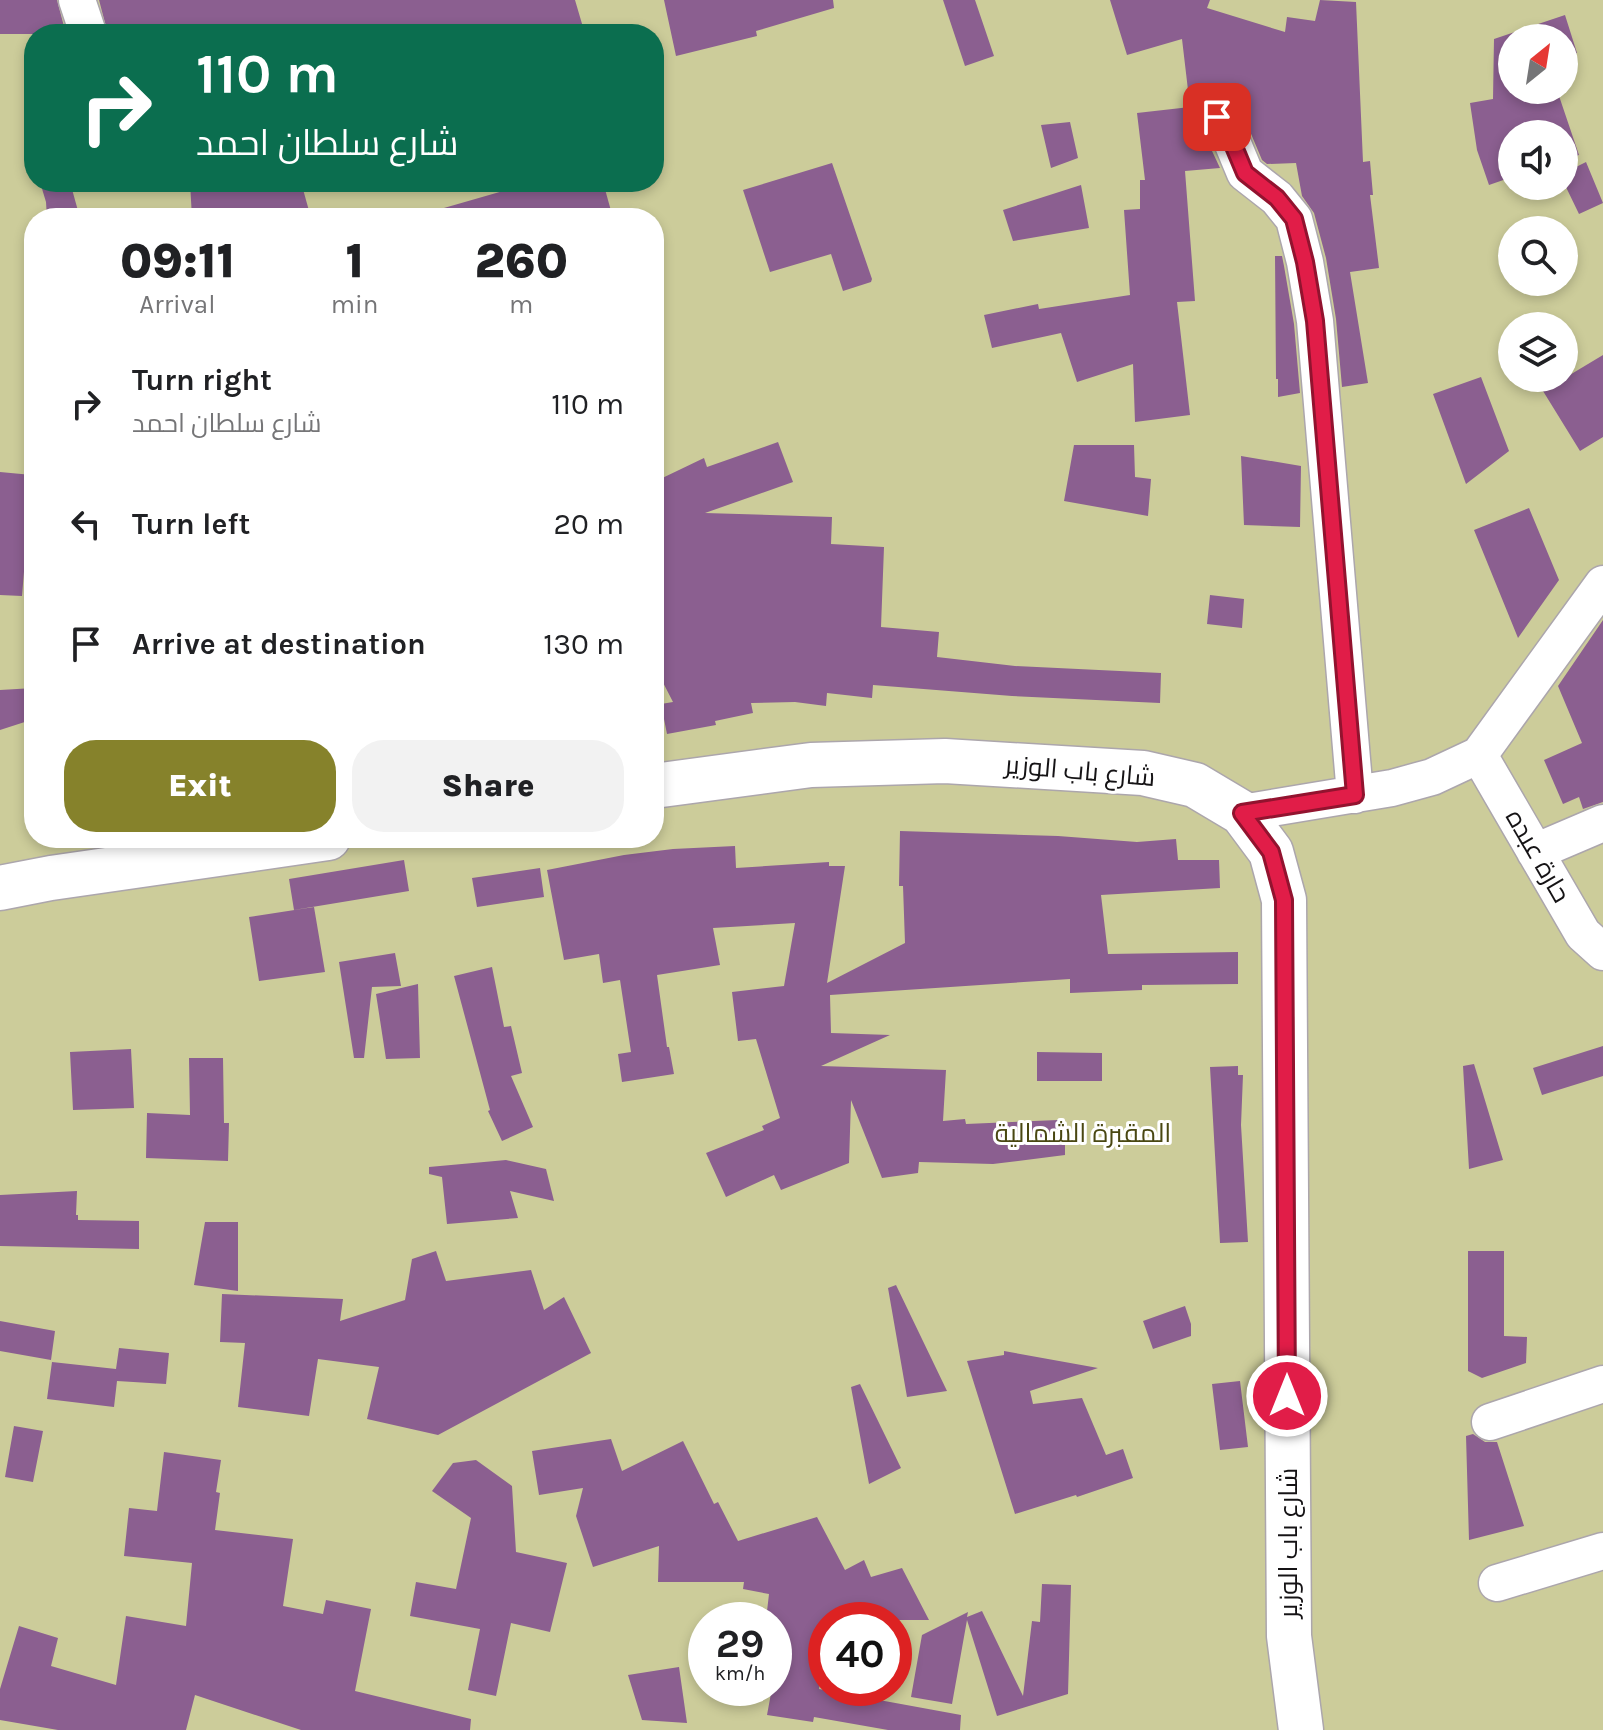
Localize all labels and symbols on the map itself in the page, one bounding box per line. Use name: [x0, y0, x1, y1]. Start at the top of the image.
north arrow: [1498, 24, 1578, 104]
pin: [1183, 83, 1251, 151]
street label: شارع باب الوزير: [1002, 749, 1156, 794]
street label: حارة عبده: [1499, 804, 1577, 908]
park label: المقبرة الشمالية: [995, 1118, 1171, 1149]
position arrow: [1245, 1354, 1329, 1438]
street label: شارع باب الوزير: [1273, 1468, 1305, 1620]
speed limit sign: 40: [808, 1602, 912, 1706]

